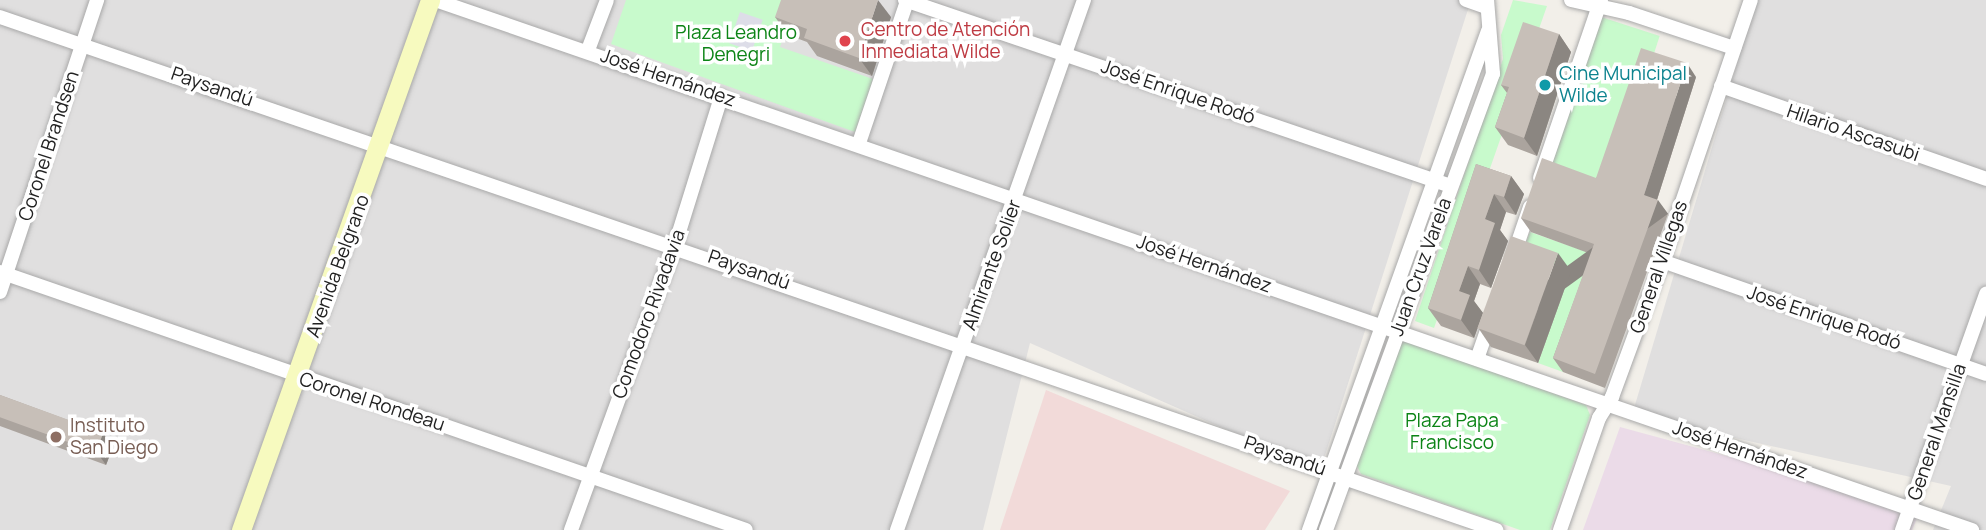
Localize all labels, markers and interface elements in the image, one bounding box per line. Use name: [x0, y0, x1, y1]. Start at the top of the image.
place label: Centro de Atención Inmediata Wilde: [861, 19, 1030, 63]
park label: Plaza Leandro Denegri: [675, 22, 797, 66]
marker: Centro de Atención Inmediata Wilde: [835, 31, 855, 51]
street label: José Hernández: [597, 44, 739, 112]
street label: José Enrique Rodó: [1098, 55, 1258, 129]
street label: Paysandú: [168, 62, 256, 112]
place label: Cine Municipal Wilde: [1559, 63, 1687, 107]
street label: Coronel Brandsen: [14, 68, 84, 224]
marker: Cine Municipal Wilde: [1537, 77, 1553, 93]
street label: Hilario Ascasubi: [1784, 100, 1922, 166]
street label: Avenida Belgrano: [302, 191, 374, 341]
street label: Juan Cruz Varela: [1385, 195, 1457, 339]
street label: Almirante Solier: [958, 197, 1026, 333]
street label: General Villegas: [1626, 198, 1692, 336]
street label: Comodoro Rivadavia: [608, 226, 690, 402]
street label: José Hernández: [1133, 230, 1275, 298]
street label: Paysandú: [705, 245, 793, 295]
street label: José Enrique Rodó: [1744, 281, 1904, 355]
street label: General Mansilla: [1903, 360, 1971, 504]
street label: Coronel Rondeau: [296, 368, 448, 436]
park label: Plaza Papa Francisco: [1405, 410, 1499, 454]
place label: Instituto San Diego: [70, 415, 158, 459]
street label: José Hernández: [1669, 416, 1811, 484]
marker: Instituto San Diego: [48, 429, 64, 445]
street label: Paysandú: [1241, 431, 1329, 481]

